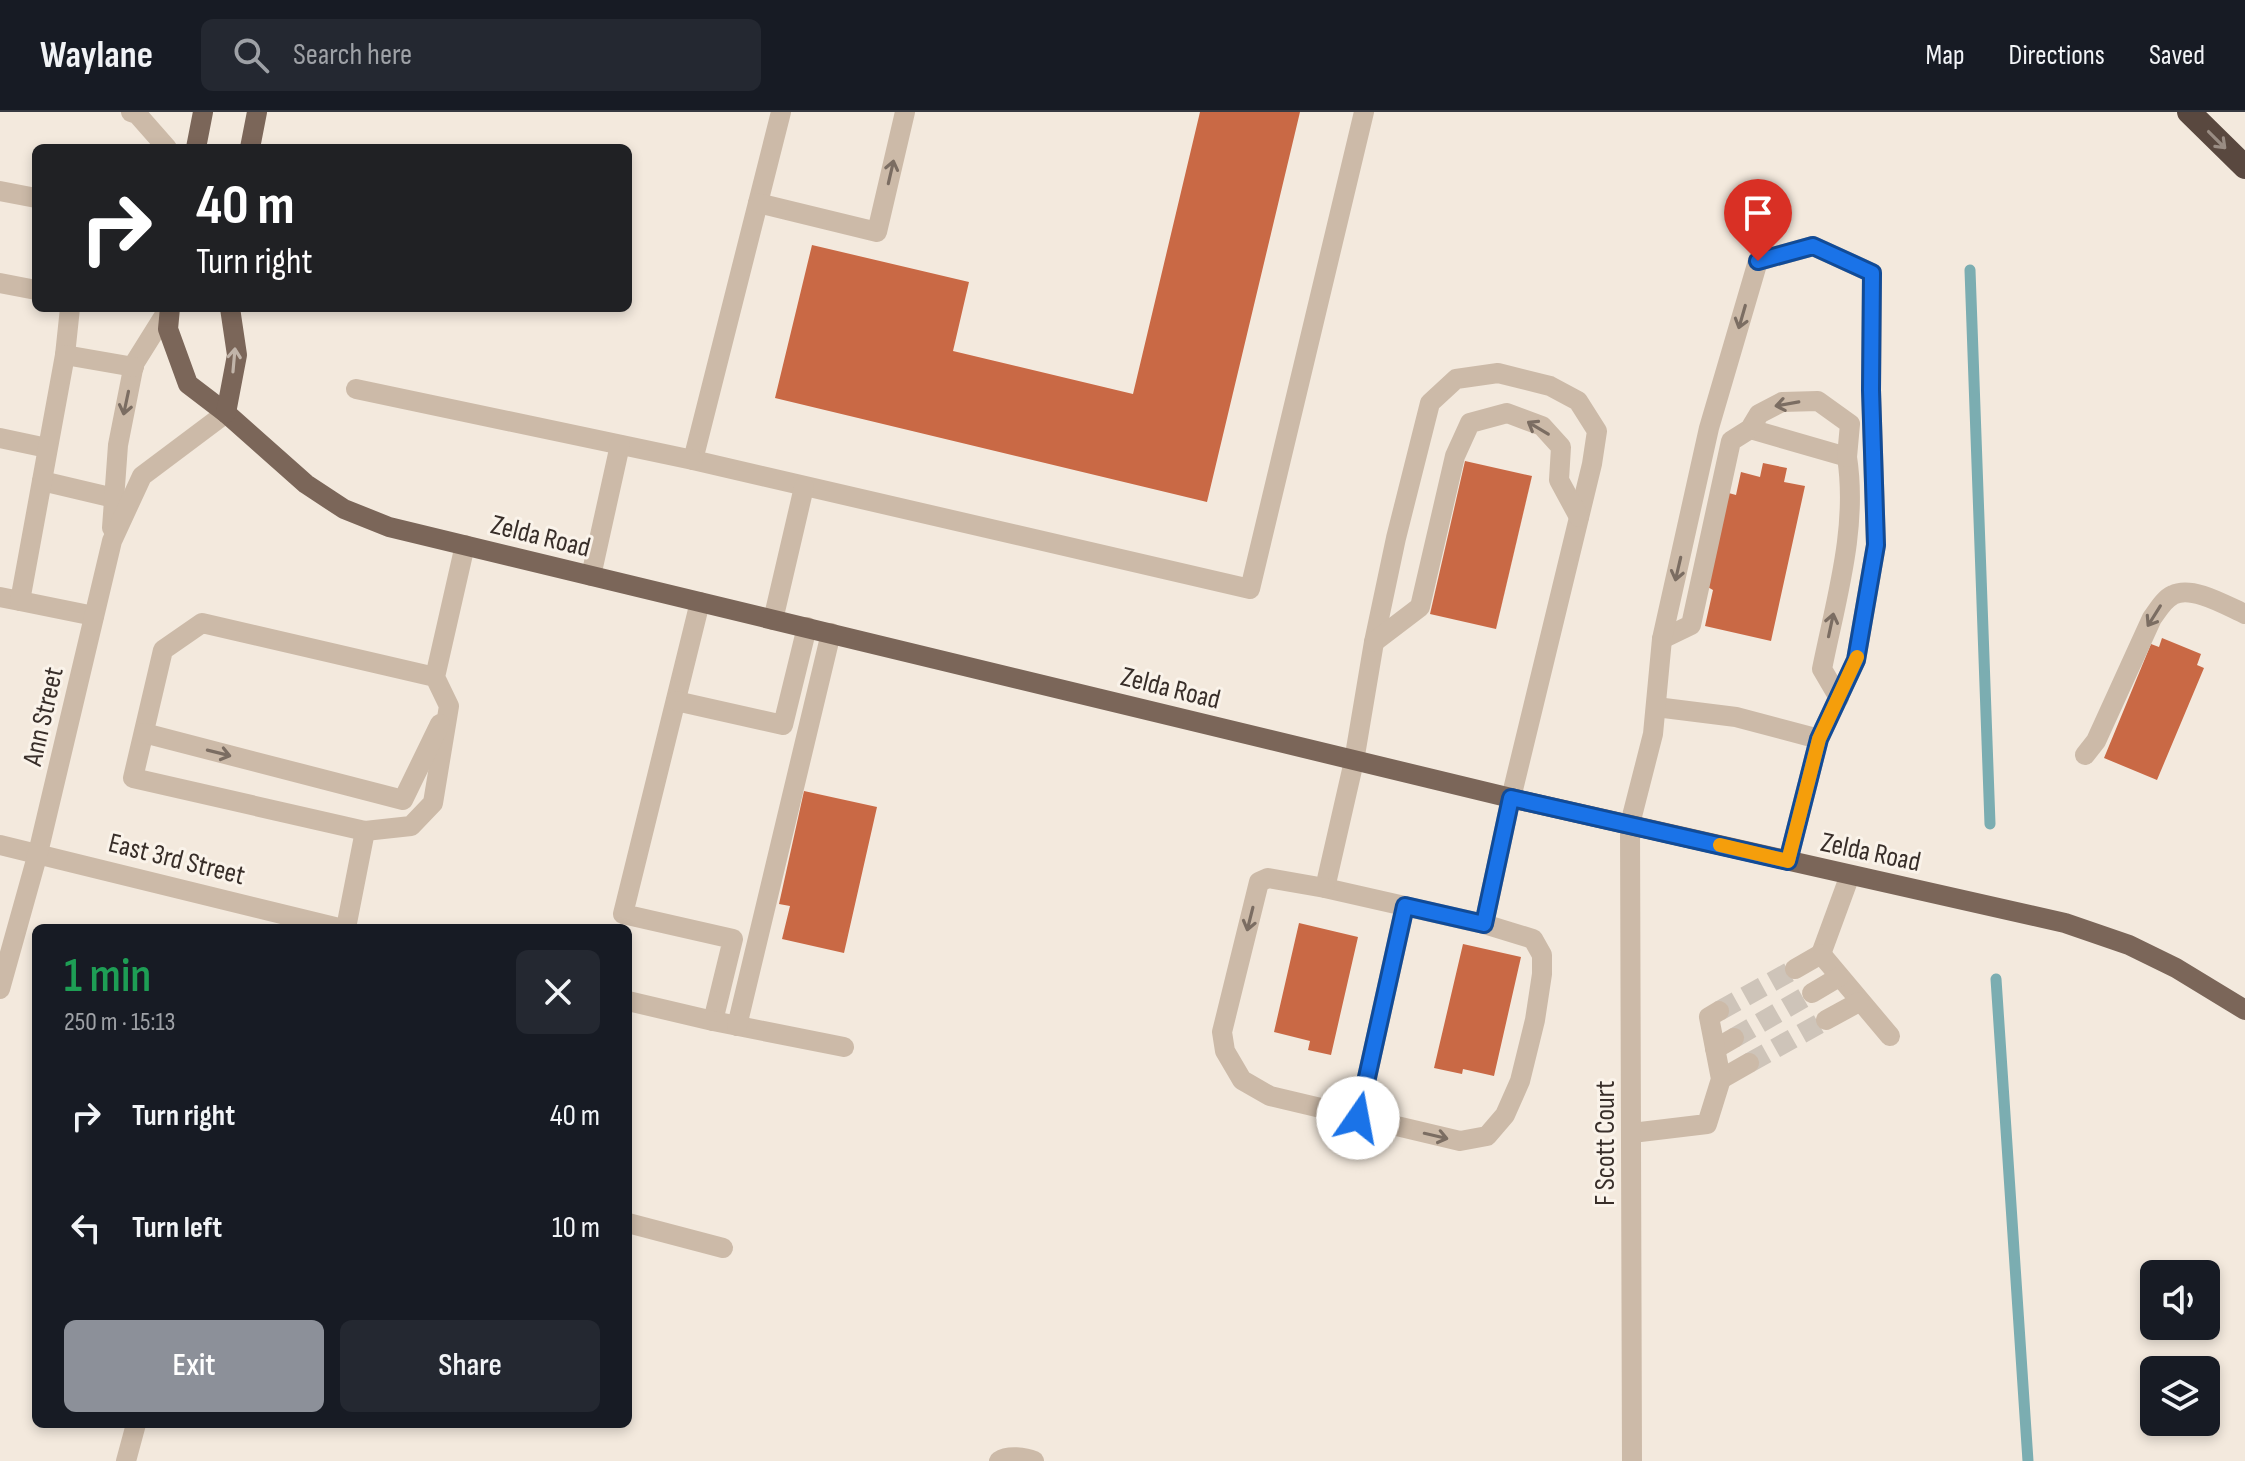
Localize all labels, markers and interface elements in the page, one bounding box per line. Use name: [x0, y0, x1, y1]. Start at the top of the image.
search box: [201, 19, 761, 91]
text: Waylane: [40, 33, 153, 78]
icon: search: [229, 33, 273, 77]
text: Search here: [293, 37, 412, 73]
text: Map: [1926, 39, 1965, 72]
text: Directions: [2009, 39, 2105, 72]
text: Saved: [2149, 39, 2205, 72]
one-way arrow: [2207, 130, 2227, 149]
one-way arrow: [884, 160, 899, 185]
text: 40 m: [196, 173, 295, 240]
icon: right: [64, 176, 168, 280]
pin: [1724, 179, 1792, 261]
icon: arrive: [1736, 191, 1780, 235]
text: Turn right: [196, 241, 313, 284]
one-way arrow: [1734, 304, 1749, 330]
one-way arrow: [227, 348, 242, 374]
one-way arrow: [118, 390, 133, 416]
one-way arrow: [1775, 397, 1801, 412]
one-way arrow: [1527, 420, 1549, 436]
street label: Zelda Road: [488, 508, 594, 565]
one-way arrow: [1670, 556, 1685, 581]
one-way arrow: [2146, 605, 2163, 627]
one-way arrow: [1824, 613, 1839, 638]
street label: Zelda Road: [1118, 660, 1224, 717]
street label: Ann Street: [16, 664, 71, 770]
one-way arrow: [206, 746, 232, 761]
street label: Zelda Road: [1818, 826, 1924, 879]
street label: East 3rd Street: [105, 827, 248, 892]
one-way arrow: [1242, 906, 1257, 932]
text: 1 min: [64, 948, 151, 1005]
button: close: [516, 950, 600, 1034]
text: 250 m · 15:13: [64, 1007, 175, 1038]
position arrow: [1316, 1076, 1400, 1160]
street label: F Scott Court: [1589, 1080, 1622, 1206]
icon: right: [64, 1094, 108, 1138]
text: Turn right: [132, 1098, 235, 1134]
text: 40 m: [550, 1098, 600, 1134]
one-way arrow: [1423, 1129, 1448, 1144]
icon: left: [64, 1206, 108, 1250]
text: Turn left: [132, 1210, 222, 1246]
text: 10 m: [552, 1210, 600, 1246]
map controls: [2140, 1260, 2220, 1436]
button: sound: [2140, 1260, 2220, 1340]
button: Exit: [64, 1320, 324, 1412]
button: Share: [340, 1320, 600, 1412]
button: layers: [2140, 1356, 2220, 1436]

